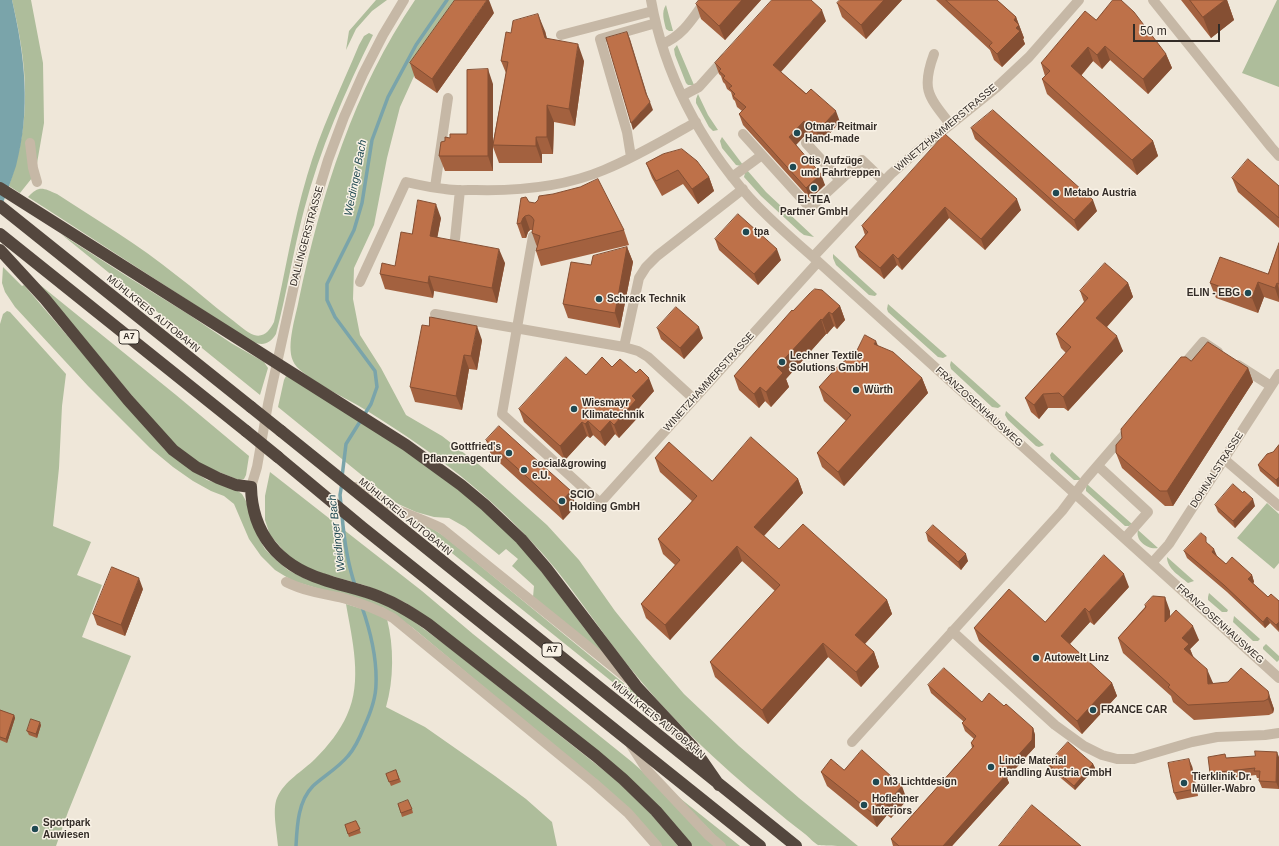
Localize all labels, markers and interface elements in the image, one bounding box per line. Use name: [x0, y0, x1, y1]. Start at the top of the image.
scale bar: [1135, 16, 1222, 42]
text: 50 m: [1140, 24, 1167, 38]
street label: WINETZHAMMERSTRASSE: [893, 82, 999, 174]
place label: Otmar Reitmair Hand-made: [805, 121, 877, 144]
marker: Otmar Reitmair Hand-made: [792, 128, 802, 138]
water label: Weidinger Bach: [342, 139, 370, 217]
place label: Otis Aufzüge und Fahrtreppen: [801, 155, 880, 178]
marker: Otis Aufzüge und Fahrtreppen: [788, 162, 798, 172]
marker: EI-TEA Partner GmbH: [809, 183, 819, 193]
street label: DALLINGERSTRASSE: [288, 185, 326, 287]
place label: Metabo Austria: [1064, 187, 1136, 199]
marker: Metabo Austria: [1051, 188, 1061, 198]
place label: EI-TEA Partner GmbH: [780, 194, 848, 218]
place label: tpa: [754, 226, 769, 238]
marker: tpa: [741, 227, 751, 237]
street label: MÜHLKREIS AUTOBAHN: [104, 273, 202, 355]
place label: ELIN - EBG: [1187, 287, 1240, 299]
marker: ELIN - EBG: [1243, 288, 1253, 298]
place label: Schrack Technik: [607, 293, 686, 305]
marker: Schrack Technik: [594, 294, 604, 304]
road number: A7: [119, 330, 139, 344]
street label: WINETZHAMMERSTRASSE: [661, 330, 757, 434]
place label: Lechner Textile Solutions GmbH: [790, 350, 868, 374]
marker: Lechner Textile Solutions GmbH: [777, 357, 787, 367]
street label: FRANZOSENHAUSWEG: [933, 365, 1025, 449]
place label: Würth: [864, 384, 893, 396]
marker: Würth: [851, 385, 861, 395]
place label: Wiesmayr Klimatechnik: [582, 397, 644, 420]
marker: Wiesmayr Klimatechnik: [569, 404, 579, 414]
street label: DOHNALSTRASSE: [1188, 430, 1246, 510]
place label: Gottfried's Pflanzenagentur: [423, 441, 501, 464]
marker: Gottfried's Pflanzenagentur: [504, 448, 514, 458]
place label: social&growing e.U.: [532, 458, 606, 482]
marker: social&growing e.U.: [519, 465, 529, 475]
street label: MÜHLKREIS AUTOBAHN: [356, 476, 454, 558]
place label: SCIO Holding GmbH: [570, 489, 640, 512]
water label: Weidinger Bach: [326, 494, 348, 572]
marker: SCIO Holding GmbH: [557, 496, 567, 506]
street label: FRANZOSENHAUSWEG: [1174, 582, 1266, 666]
road number: A7: [542, 643, 562, 657]
place label: Autowelt Linz: [1044, 652, 1109, 664]
marker: Autowelt Linz: [1031, 653, 1041, 663]
street label: MÜHLKREIS AUTOBAHN: [609, 679, 707, 761]
place label: FRANCE CAR: [1101, 704, 1167, 716]
marker: FRANCE CAR: [1088, 705, 1098, 715]
place label: Linde Material Handling Austria GmbH: [999, 755, 1112, 778]
marker: Linde Material Handling Austria GmbH: [986, 762, 996, 772]
place label: Tierklinik Dr. Müller-Wabro: [1192, 771, 1256, 794]
place label: M3 Lichtdesign: [884, 776, 957, 788]
marker: M3 Lichtdesign: [871, 777, 881, 787]
marker: Tierklinik Dr. Müller-Wabro: [1179, 778, 1189, 788]
place label: Hoflehner Interiors: [872, 793, 919, 816]
marker: Hoflehner Interiors: [859, 800, 869, 810]
place label: Sportpark Auwiesen: [43, 817, 90, 840]
marker: Sportpark Auwiesen: [30, 824, 40, 834]

